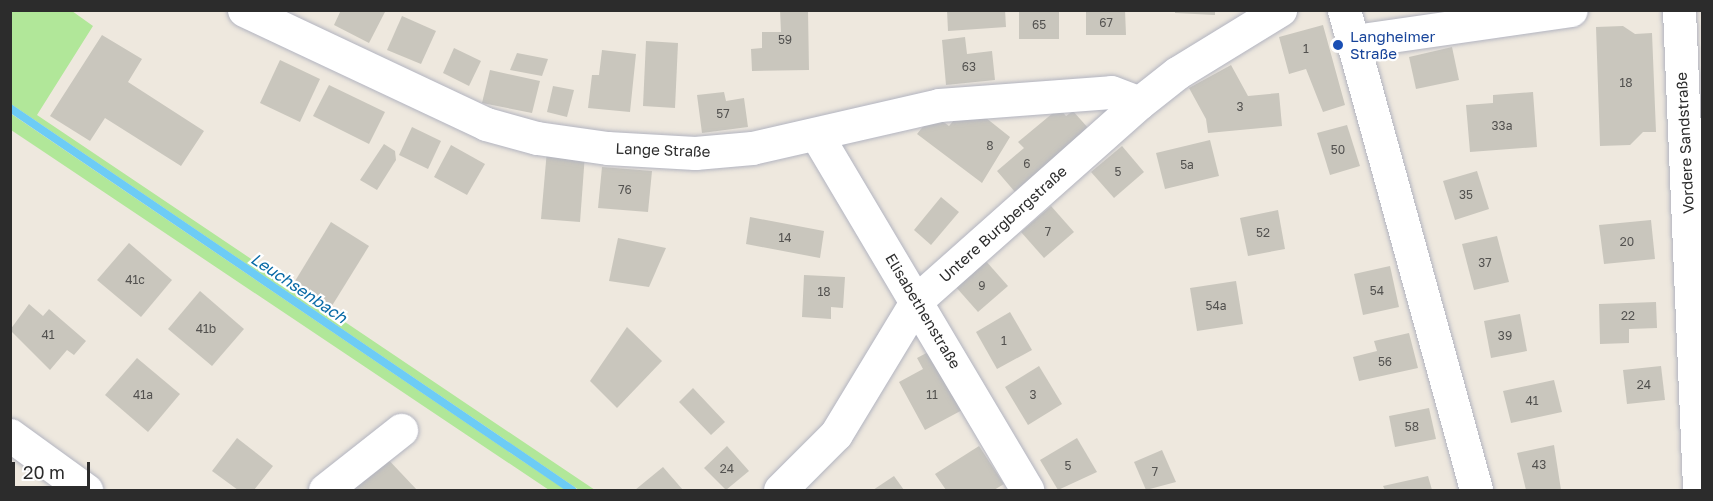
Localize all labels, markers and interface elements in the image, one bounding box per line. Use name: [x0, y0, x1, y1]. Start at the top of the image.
house number: 67: [1099, 16, 1113, 30]
house number: 65: [1032, 18, 1046, 32]
place label: Langheimer Straße: [1350, 27, 1435, 62]
house number: 59: [778, 33, 792, 47]
marker: Langheimer Straße: [1331, 38, 1345, 52]
house number: 1: [1303, 42, 1309, 56]
house number: 63: [962, 60, 976, 74]
street label: Vordere Sandstraße: [1672, 72, 1698, 214]
house number: 18: [1619, 76, 1633, 90]
house number: 3: [1236, 100, 1244, 114]
house number: 57: [716, 107, 730, 121]
house number: 33a: [1492, 119, 1512, 133]
street label: Lange Straße: [615, 139, 711, 161]
house number: 8: [986, 139, 994, 153]
house number: 50: [1331, 143, 1345, 157]
house number: 6: [1023, 157, 1031, 171]
house number: 5a: [1180, 158, 1194, 172]
street label: Untere Burgbergstraße: [936, 162, 1070, 286]
house number: 5: [1115, 165, 1121, 179]
house number: 76: [618, 183, 632, 197]
house number: 35: [1459, 188, 1473, 202]
house number: 7: [1045, 225, 1051, 239]
house number: 52: [1256, 226, 1270, 240]
house number: 14: [778, 231, 792, 245]
house number: 20: [1620, 235, 1634, 249]
water label: Leuchsenbach: [247, 249, 351, 327]
street label: Elisabethenstraße: [882, 250, 964, 372]
house number: 37: [1478, 256, 1492, 270]
house number: 41c: [125, 273, 145, 287]
house number: 9: [978, 279, 986, 293]
house number: 54: [1370, 284, 1384, 298]
house number: 18: [817, 285, 831, 299]
house number: 54a: [1205, 299, 1227, 313]
house number: 22: [1621, 309, 1635, 323]
house number: 41b: [196, 322, 216, 336]
house number: 41: [41, 328, 55, 342]
house number: 39: [1498, 329, 1512, 343]
house number: 1: [1001, 334, 1007, 348]
house number: 56: [1378, 355, 1392, 369]
house number: 24: [1637, 378, 1651, 392]
house number: 41a: [133, 388, 153, 402]
house number: 11: [926, 388, 938, 402]
house number: 3: [1029, 388, 1037, 402]
house number: 41: [1525, 394, 1539, 408]
house number: 58: [1405, 420, 1419, 434]
scale bar: [15, 450, 93, 488]
house number: 43: [1532, 458, 1546, 472]
house number: 5: [1065, 459, 1071, 473]
text: 20 m: [23, 461, 65, 483]
house number: 24: [720, 462, 734, 476]
house number: 7: [1152, 465, 1158, 479]

